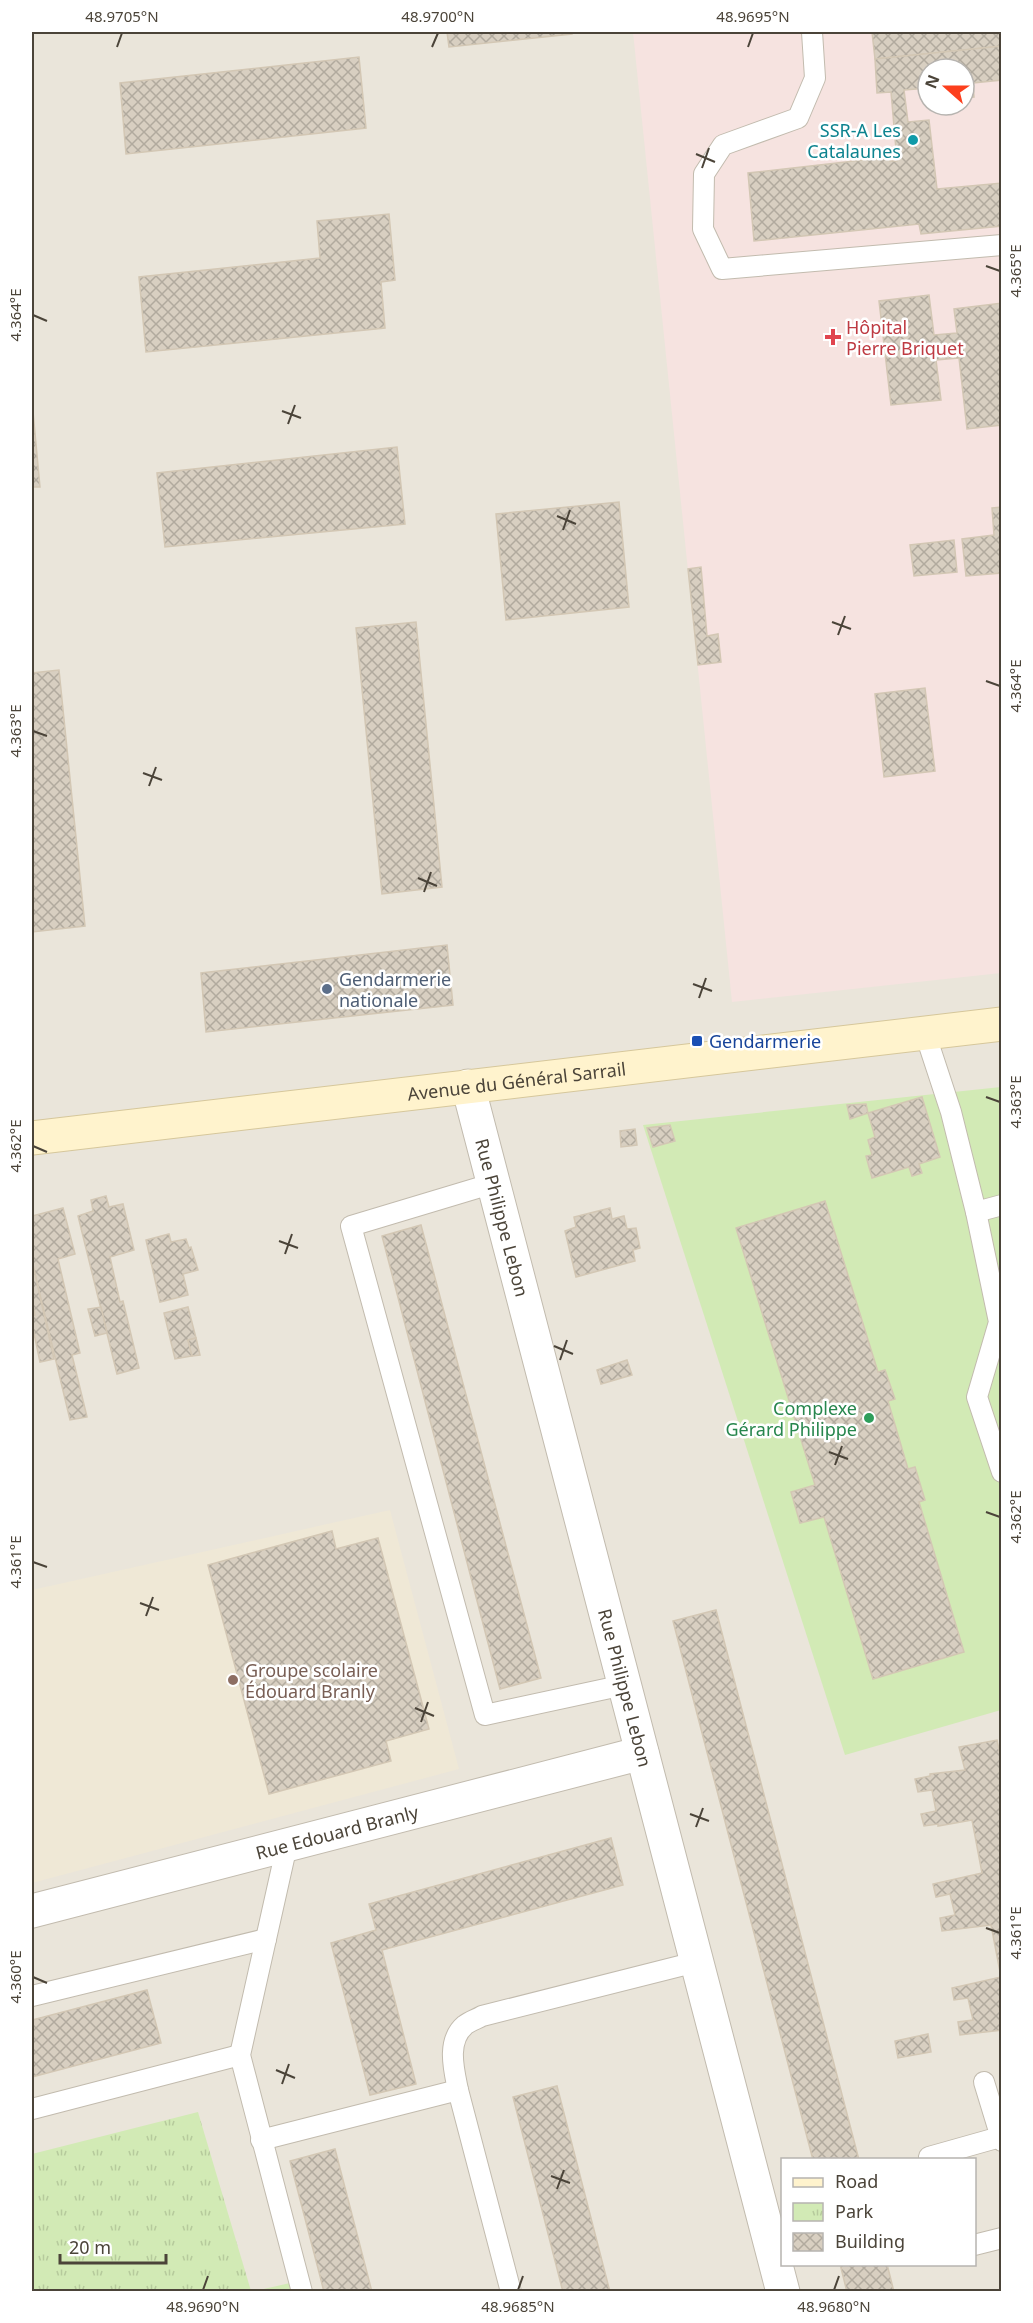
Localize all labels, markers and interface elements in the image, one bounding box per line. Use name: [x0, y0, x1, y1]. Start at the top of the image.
text: 48.9705°N: [85, 6, 159, 26]
text: 48.9700°N: [401, 6, 475, 26]
text: 48.9695°N: [716, 6, 790, 26]
north arrow: [916, 57, 976, 117]
text: N: [919, 72, 945, 92]
place label: SSR-A Les Catalaunes: [807, 118, 901, 163]
marker: SSR-A Les Catalaunes: [906, 133, 920, 147]
text: 4.365°E: [1005, 244, 1025, 298]
text: 4.364°E: [5, 288, 25, 342]
place label: Hôpital Pierre Briquet: [846, 315, 964, 360]
marker: Hôpital Pierre Briquet: [824, 328, 842, 346]
text: 4.364°E: [1005, 659, 1025, 713]
text: 4.363°E: [5, 704, 25, 758]
place label: Gendarmerie nationale: [339, 967, 451, 1012]
marker: Gendarmerie nationale: [320, 982, 334, 996]
place label: Gendarmerie: [709, 1029, 821, 1053]
marker: Gendarmerie: [690, 1034, 704, 1048]
street label: Avenue du Général Sarrail: [406, 1056, 627, 1106]
text: 4.363°E: [1005, 1075, 1025, 1129]
text: 4.362°E: [5, 1119, 25, 1173]
street label: Rue Philippe Lebon: [470, 1136, 535, 1299]
place label: Complexe Gérard Philippe: [726, 1396, 857, 1441]
marker: Complexe Gérard Philippe: [862, 1411, 876, 1425]
text: 4.362°E: [1005, 1490, 1025, 1544]
text: 4.361°E: [5, 1535, 25, 1589]
street label: Rue Philippe Lebon: [593, 1606, 657, 1770]
place label: Groupe scolaire Édouard Branly: [245, 1658, 378, 1703]
marker: Groupe scolaire Édouard Branly: [226, 1673, 240, 1687]
street label: Rue Edouard Branly: [253, 1799, 422, 1865]
text: 4.361°E: [1005, 1906, 1025, 1960]
text: 4.360°E: [5, 1950, 25, 2004]
legend: [781, 2158, 976, 2266]
text: Road: [835, 2169, 878, 2193]
text: Park: [835, 2199, 873, 2223]
scale bar: [60, 2227, 166, 2265]
text: Building: [835, 2229, 905, 2253]
text: 20 m: [69, 2235, 111, 2259]
text: 48.9690°N: [166, 2296, 240, 2316]
text: 48.9685°N: [481, 2296, 555, 2316]
text: 48.9680°N: [797, 2296, 871, 2316]

